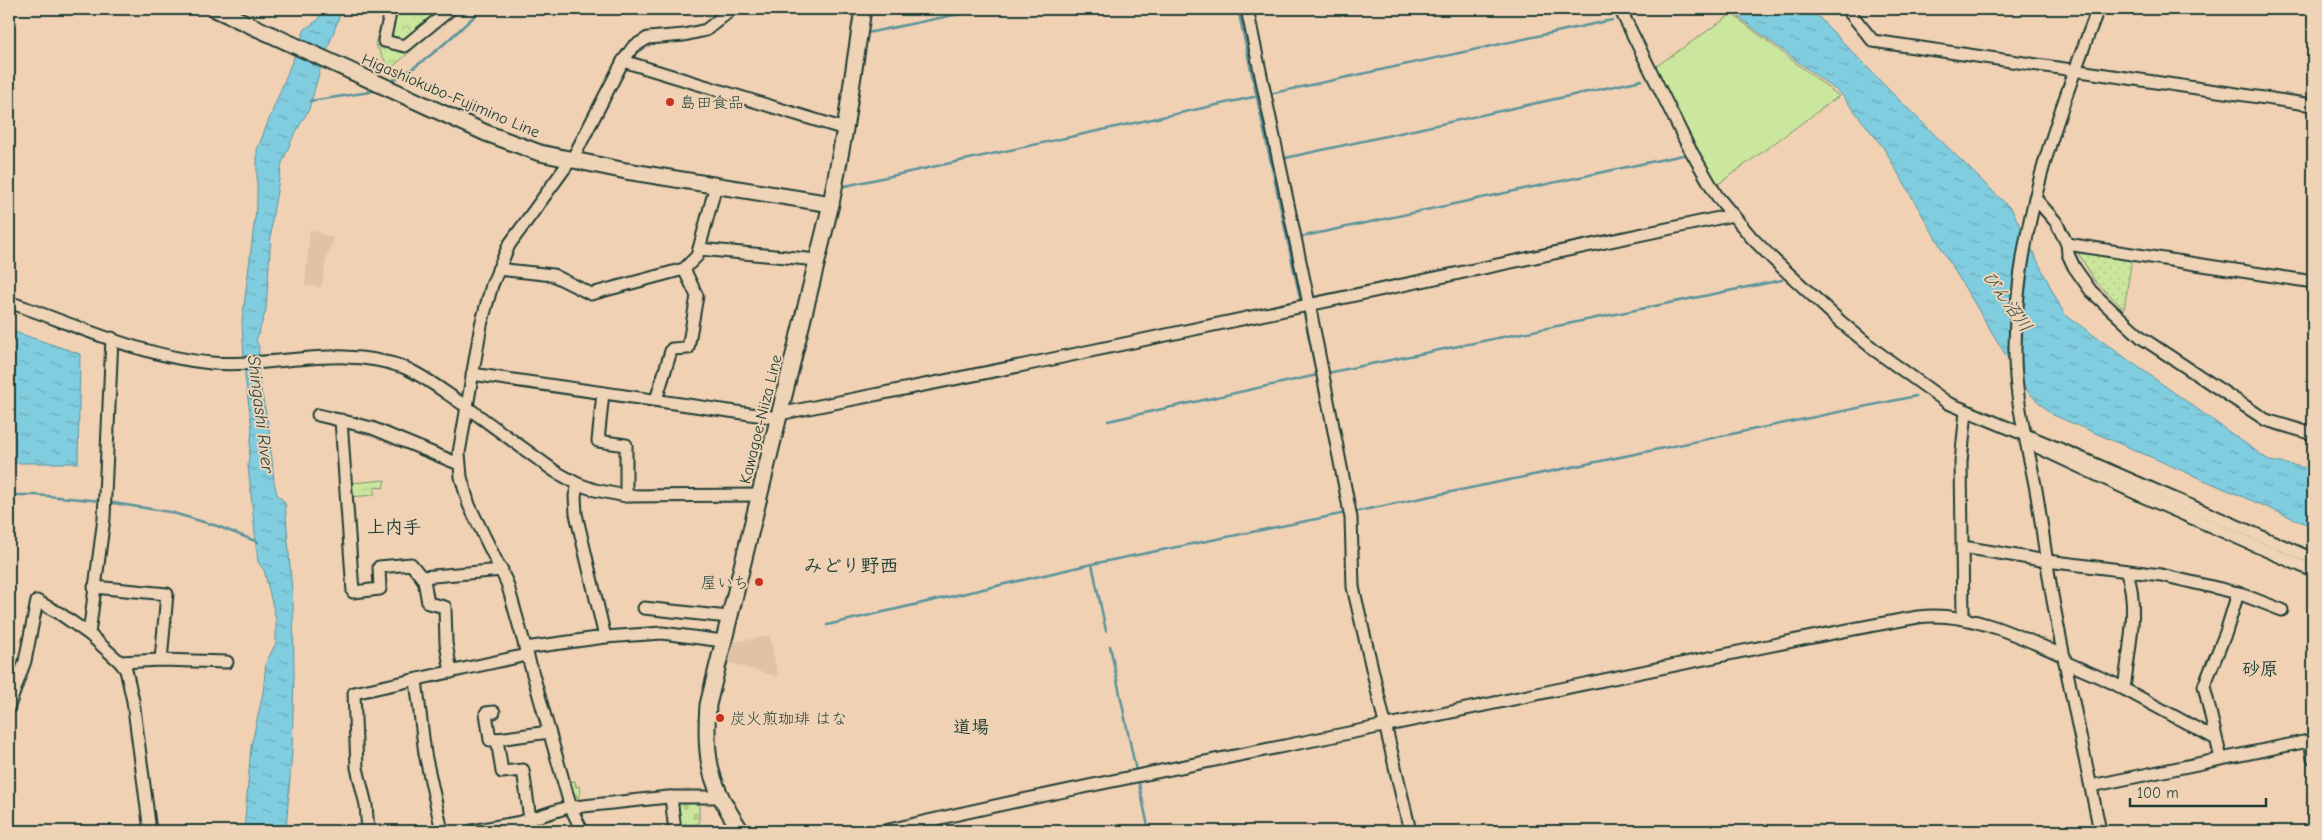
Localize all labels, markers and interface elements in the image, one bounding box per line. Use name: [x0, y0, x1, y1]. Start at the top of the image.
street label: Higashiokubo-Fujimino Line: [359, 50, 542, 142]
place label: 島田食品: [680, 94, 744, 112]
marker: 島田食品: [664, 96, 676, 108]
water label: びん沼川: [1977, 266, 2036, 337]
street label: Kawagoe-Niiza Line: [736, 353, 786, 486]
water label: Shingashi River: [243, 354, 278, 475]
district label: 上内手: [367, 517, 421, 538]
district label: みどり野西: [803, 555, 899, 577]
place label: 屋いち: [701, 574, 749, 592]
marker: 屋いち: [753, 576, 765, 588]
district label: 砂原: [2242, 659, 2278, 680]
place label: 炭火煎珈琲 はな: [730, 710, 847, 728]
marker: 炭火煎珈琲 はな: [714, 712, 726, 724]
district label: 道場: [953, 717, 989, 738]
scale bar: [2130, 775, 2266, 807]
text: 100 m: [2137, 784, 2179, 802]

